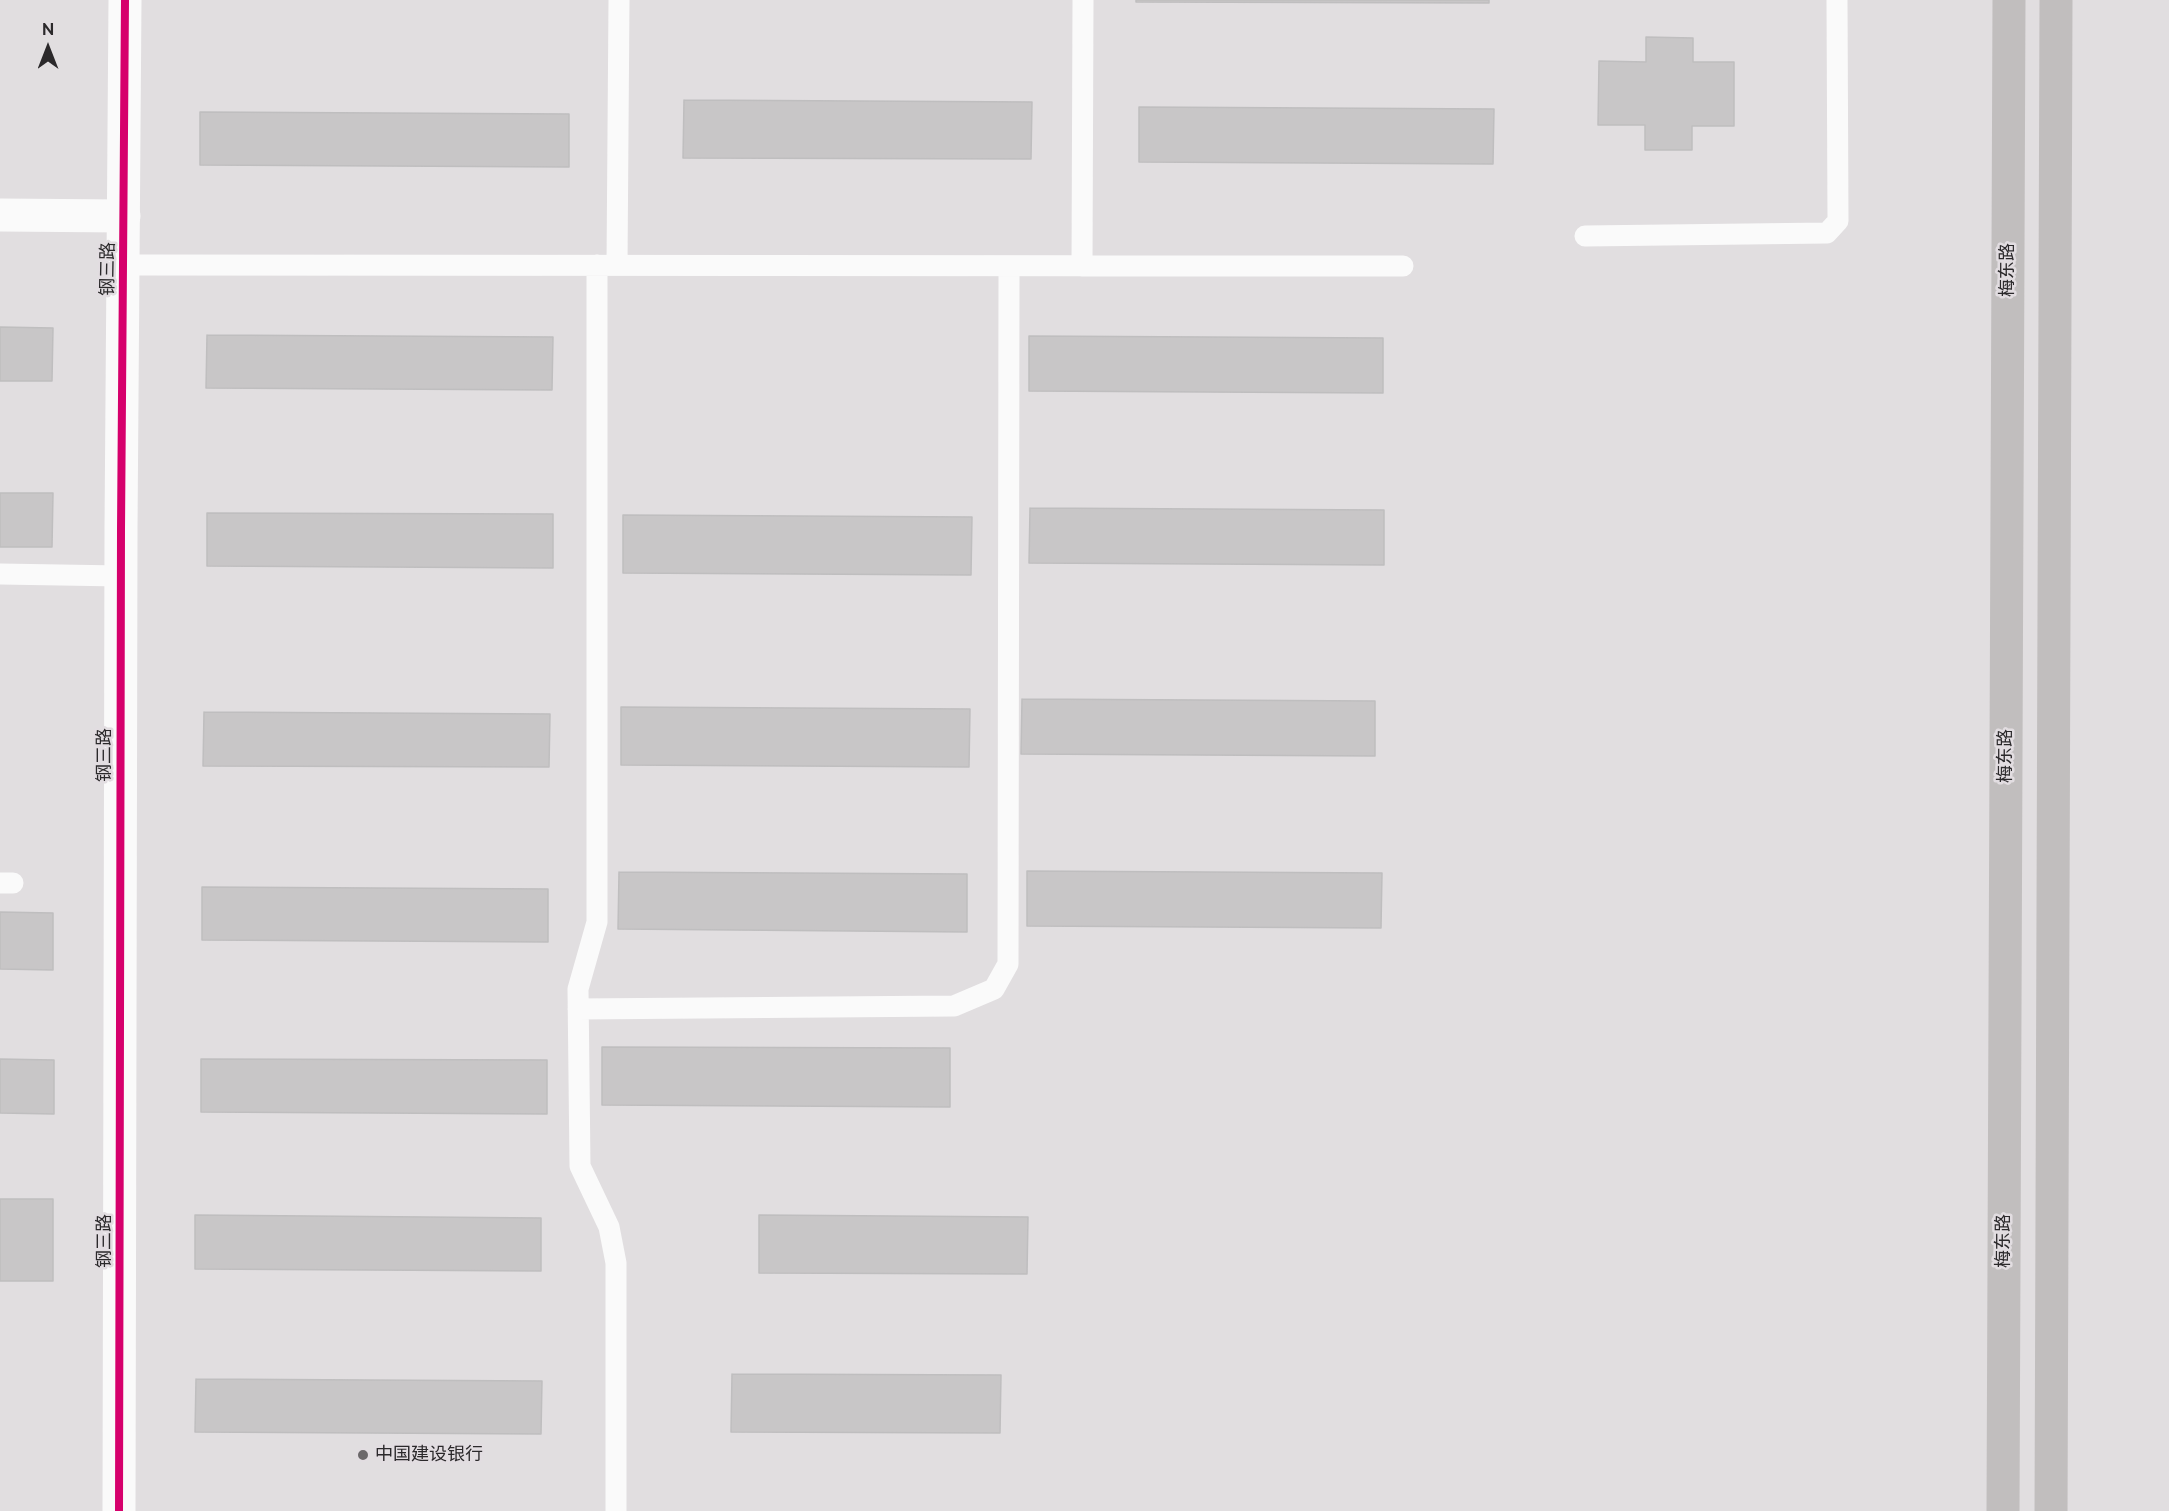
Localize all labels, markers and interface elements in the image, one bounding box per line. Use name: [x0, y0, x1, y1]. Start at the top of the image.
north arrow: [18, 18, 78, 78]
text: N: [42, 20, 54, 39]
street label: 钢三路: [97, 242, 119, 296]
street label: 梅东路: [1997, 243, 2019, 297]
street label: 钢三路: [94, 728, 116, 782]
street label: 梅东路: [1995, 729, 2017, 783]
street label: 钢三路: [94, 1214, 116, 1268]
street label: 梅东路: [1993, 1214, 2015, 1268]
place label: 中国建设银行: [375, 1444, 483, 1466]
marker: 中国建设银行: [356, 1448, 370, 1462]

